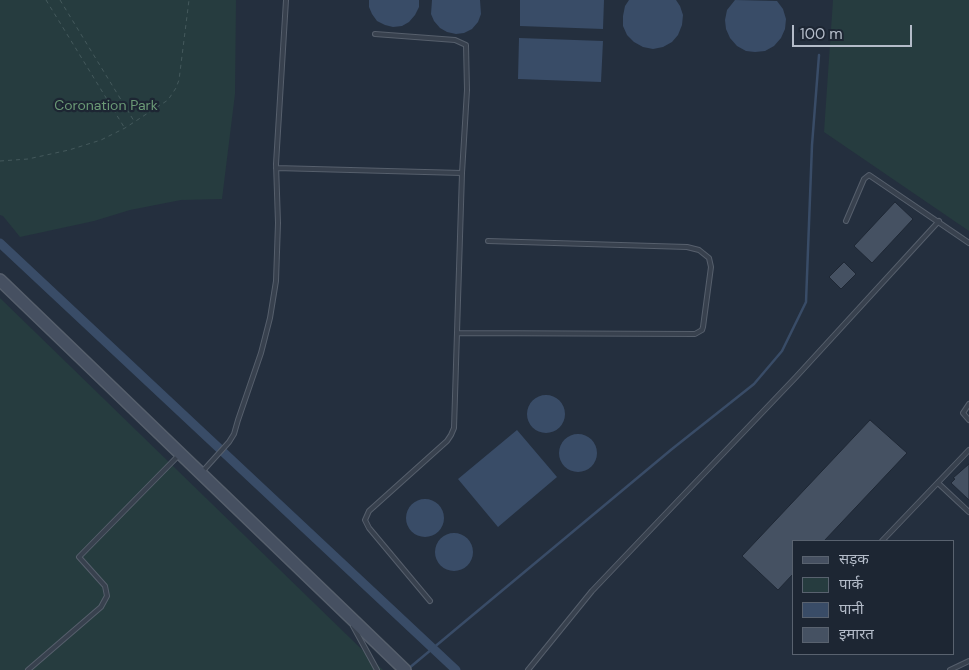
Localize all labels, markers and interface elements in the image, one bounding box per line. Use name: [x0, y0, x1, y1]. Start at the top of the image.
scale bar: [794, 15, 914, 47]
text: 100 m: [800, 24, 843, 44]
park label: Coronation Park: [54, 98, 158, 114]
legend: [792, 540, 954, 655]
text: सड़क: [839, 549, 869, 569]
text: पार्क: [839, 574, 863, 594]
text: पानी: [839, 599, 864, 619]
text: इमारत: [839, 624, 874, 644]

